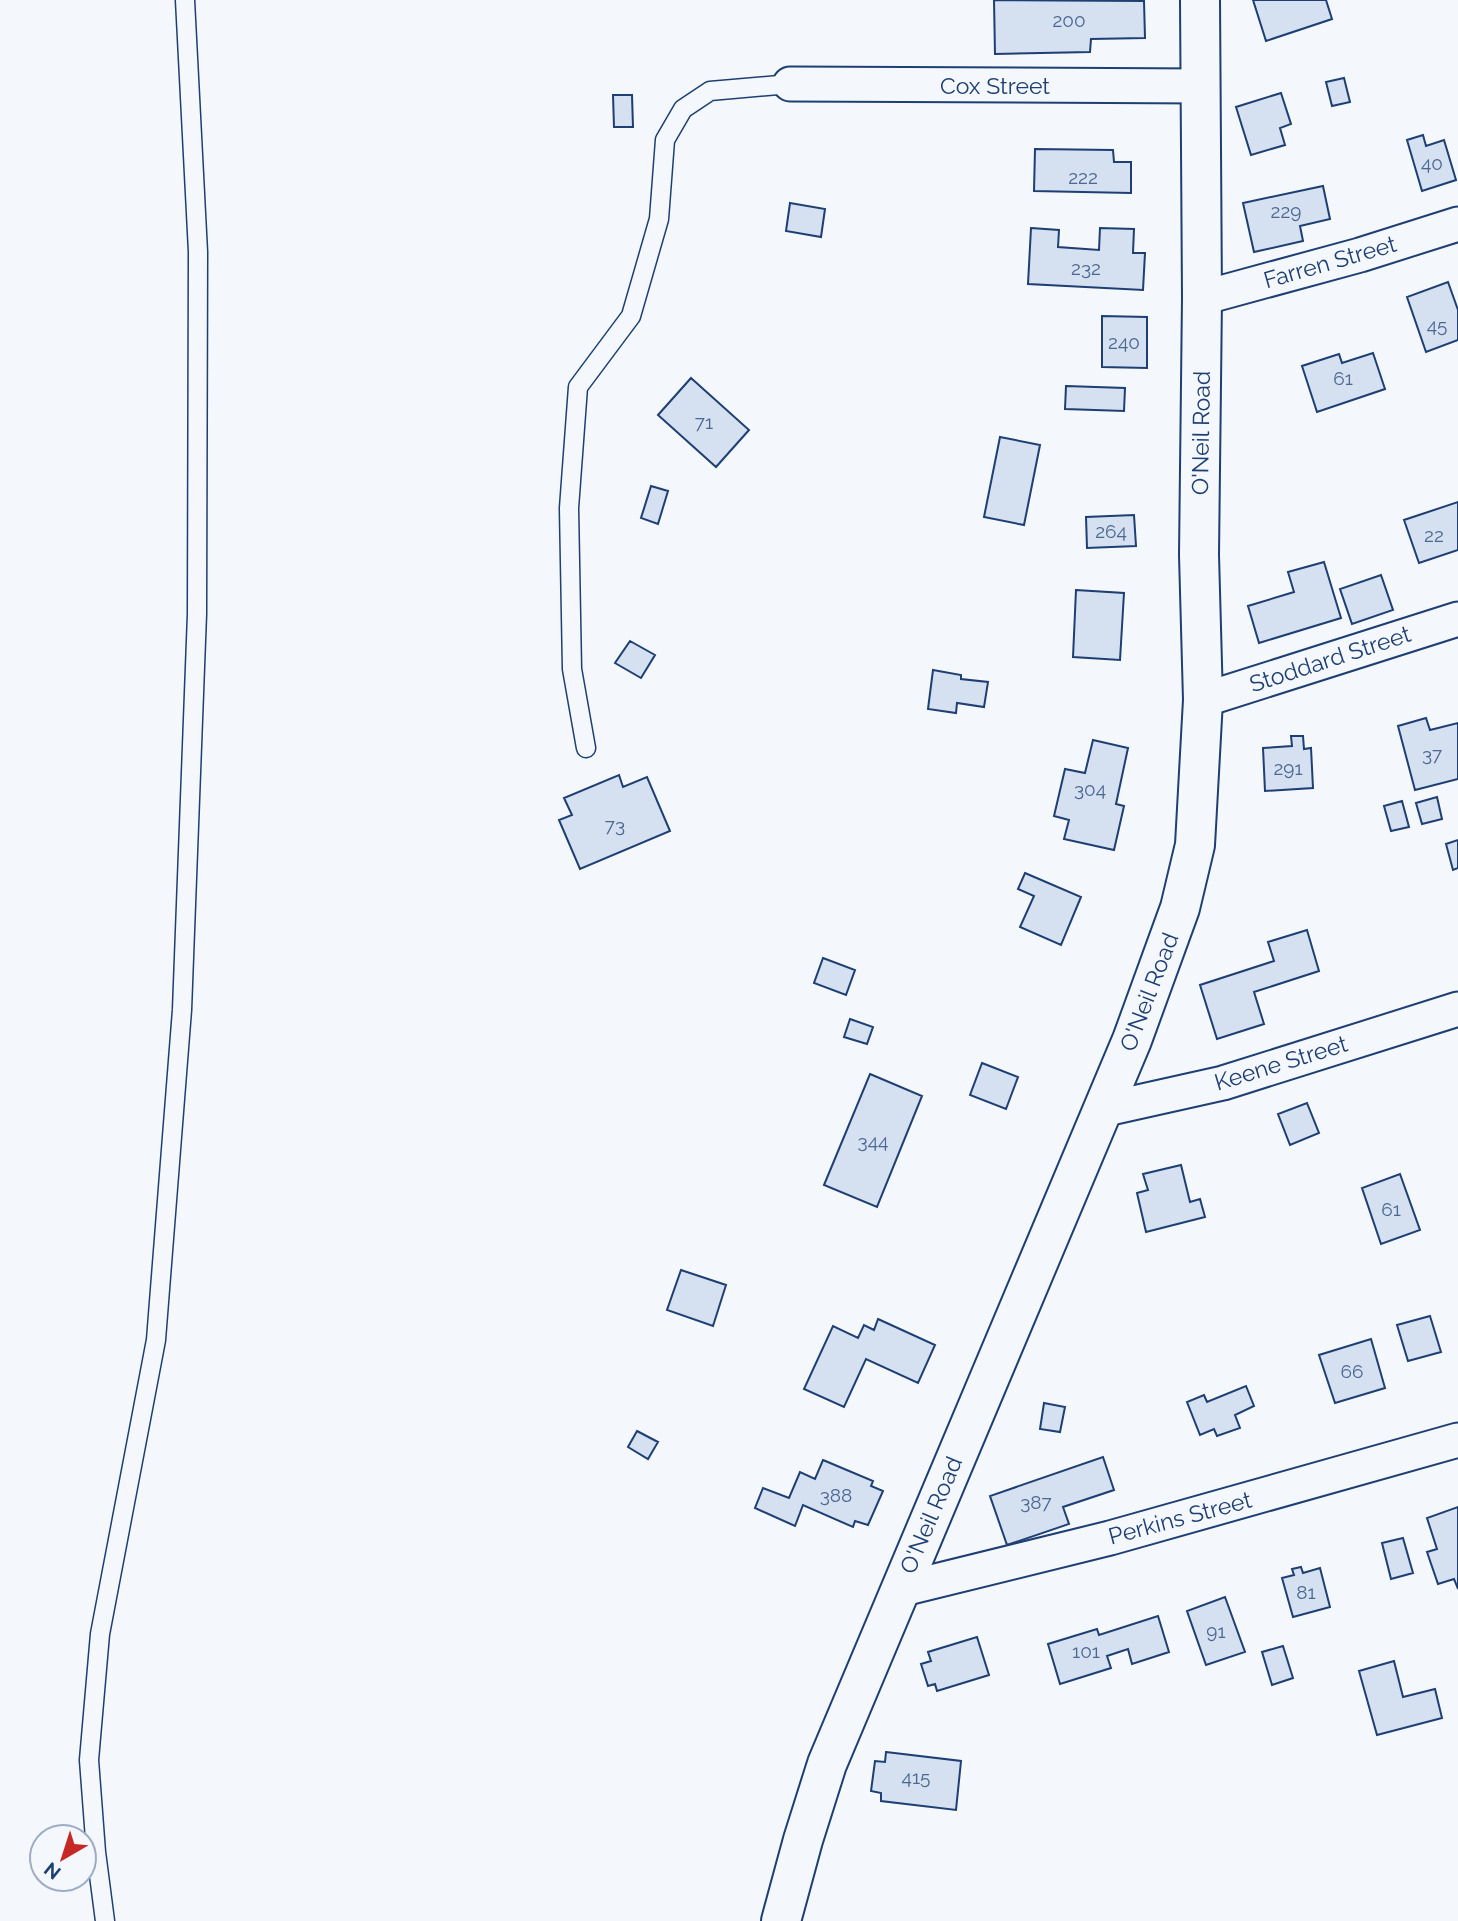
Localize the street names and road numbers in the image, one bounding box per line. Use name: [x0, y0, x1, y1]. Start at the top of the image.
street label: Cox Street: [940, 72, 1050, 99]
street label: Farren Street: [1260, 230, 1400, 293]
street label: O'Neil Road: [1186, 371, 1215, 495]
street label: Stoddard Street: [1246, 620, 1414, 697]
street label: O'Neil Road: [1114, 929, 1183, 1055]
street label: Keene Street: [1211, 1029, 1351, 1096]
street label: O'Neil Road: [894, 1452, 967, 1577]
street label: Perkins Street: [1105, 1485, 1255, 1550]

